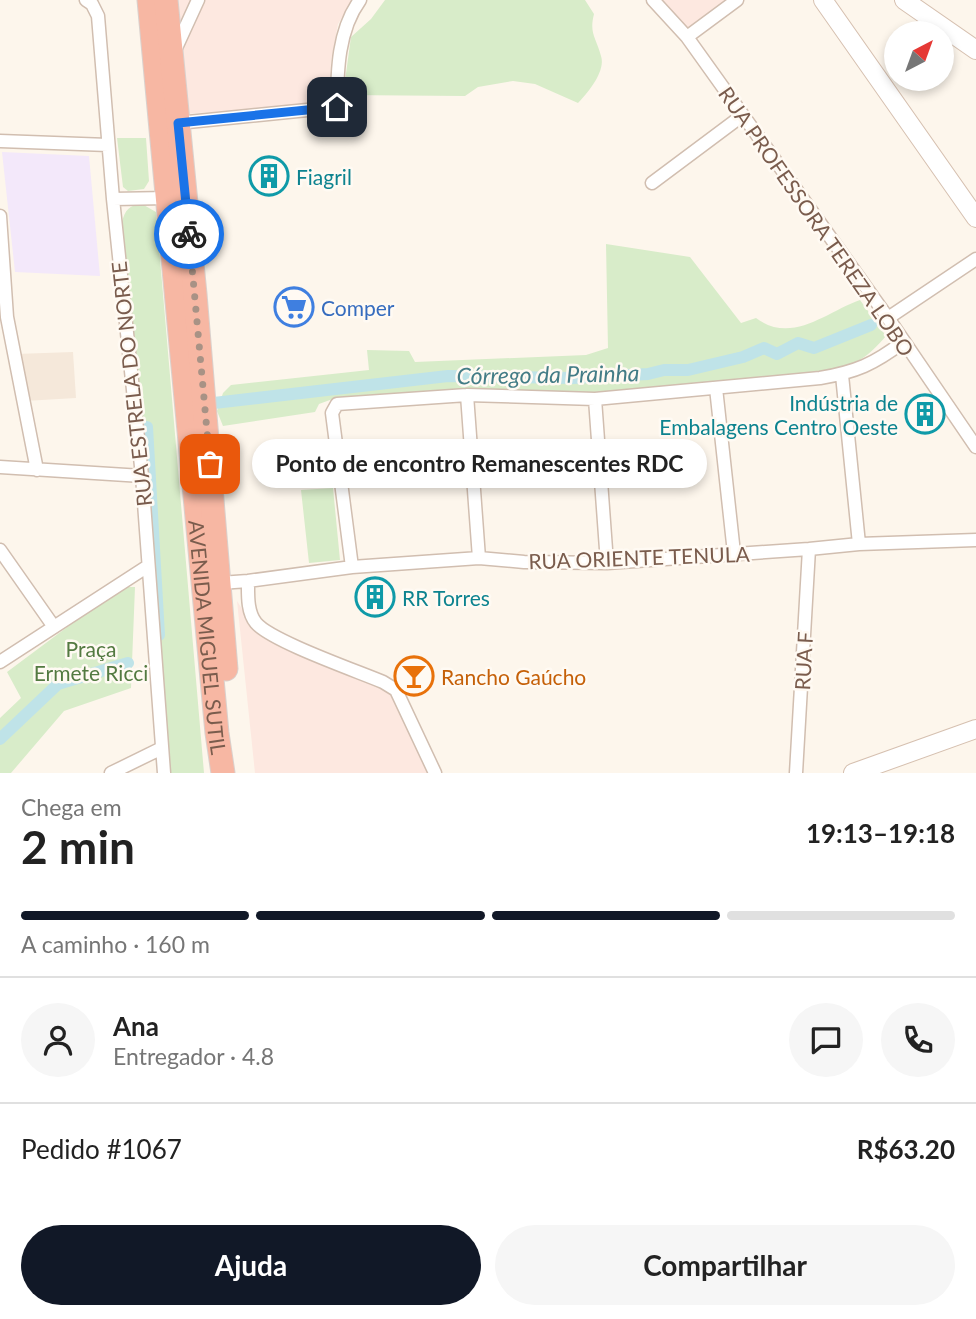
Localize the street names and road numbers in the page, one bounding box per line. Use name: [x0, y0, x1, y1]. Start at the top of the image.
street label: RUA PROFESSORA TEREZA LOBO: [714, 81, 920, 361]
street label: RUA ESTRELA DO NORTE: [106, 260, 156, 508]
street label: AVENIDA MIGUEL SUTIL: [185, 519, 233, 757]
street label: RUA ORIENTE TENULA: [528, 541, 751, 573]
street label: RUA F: [789, 631, 817, 691]

